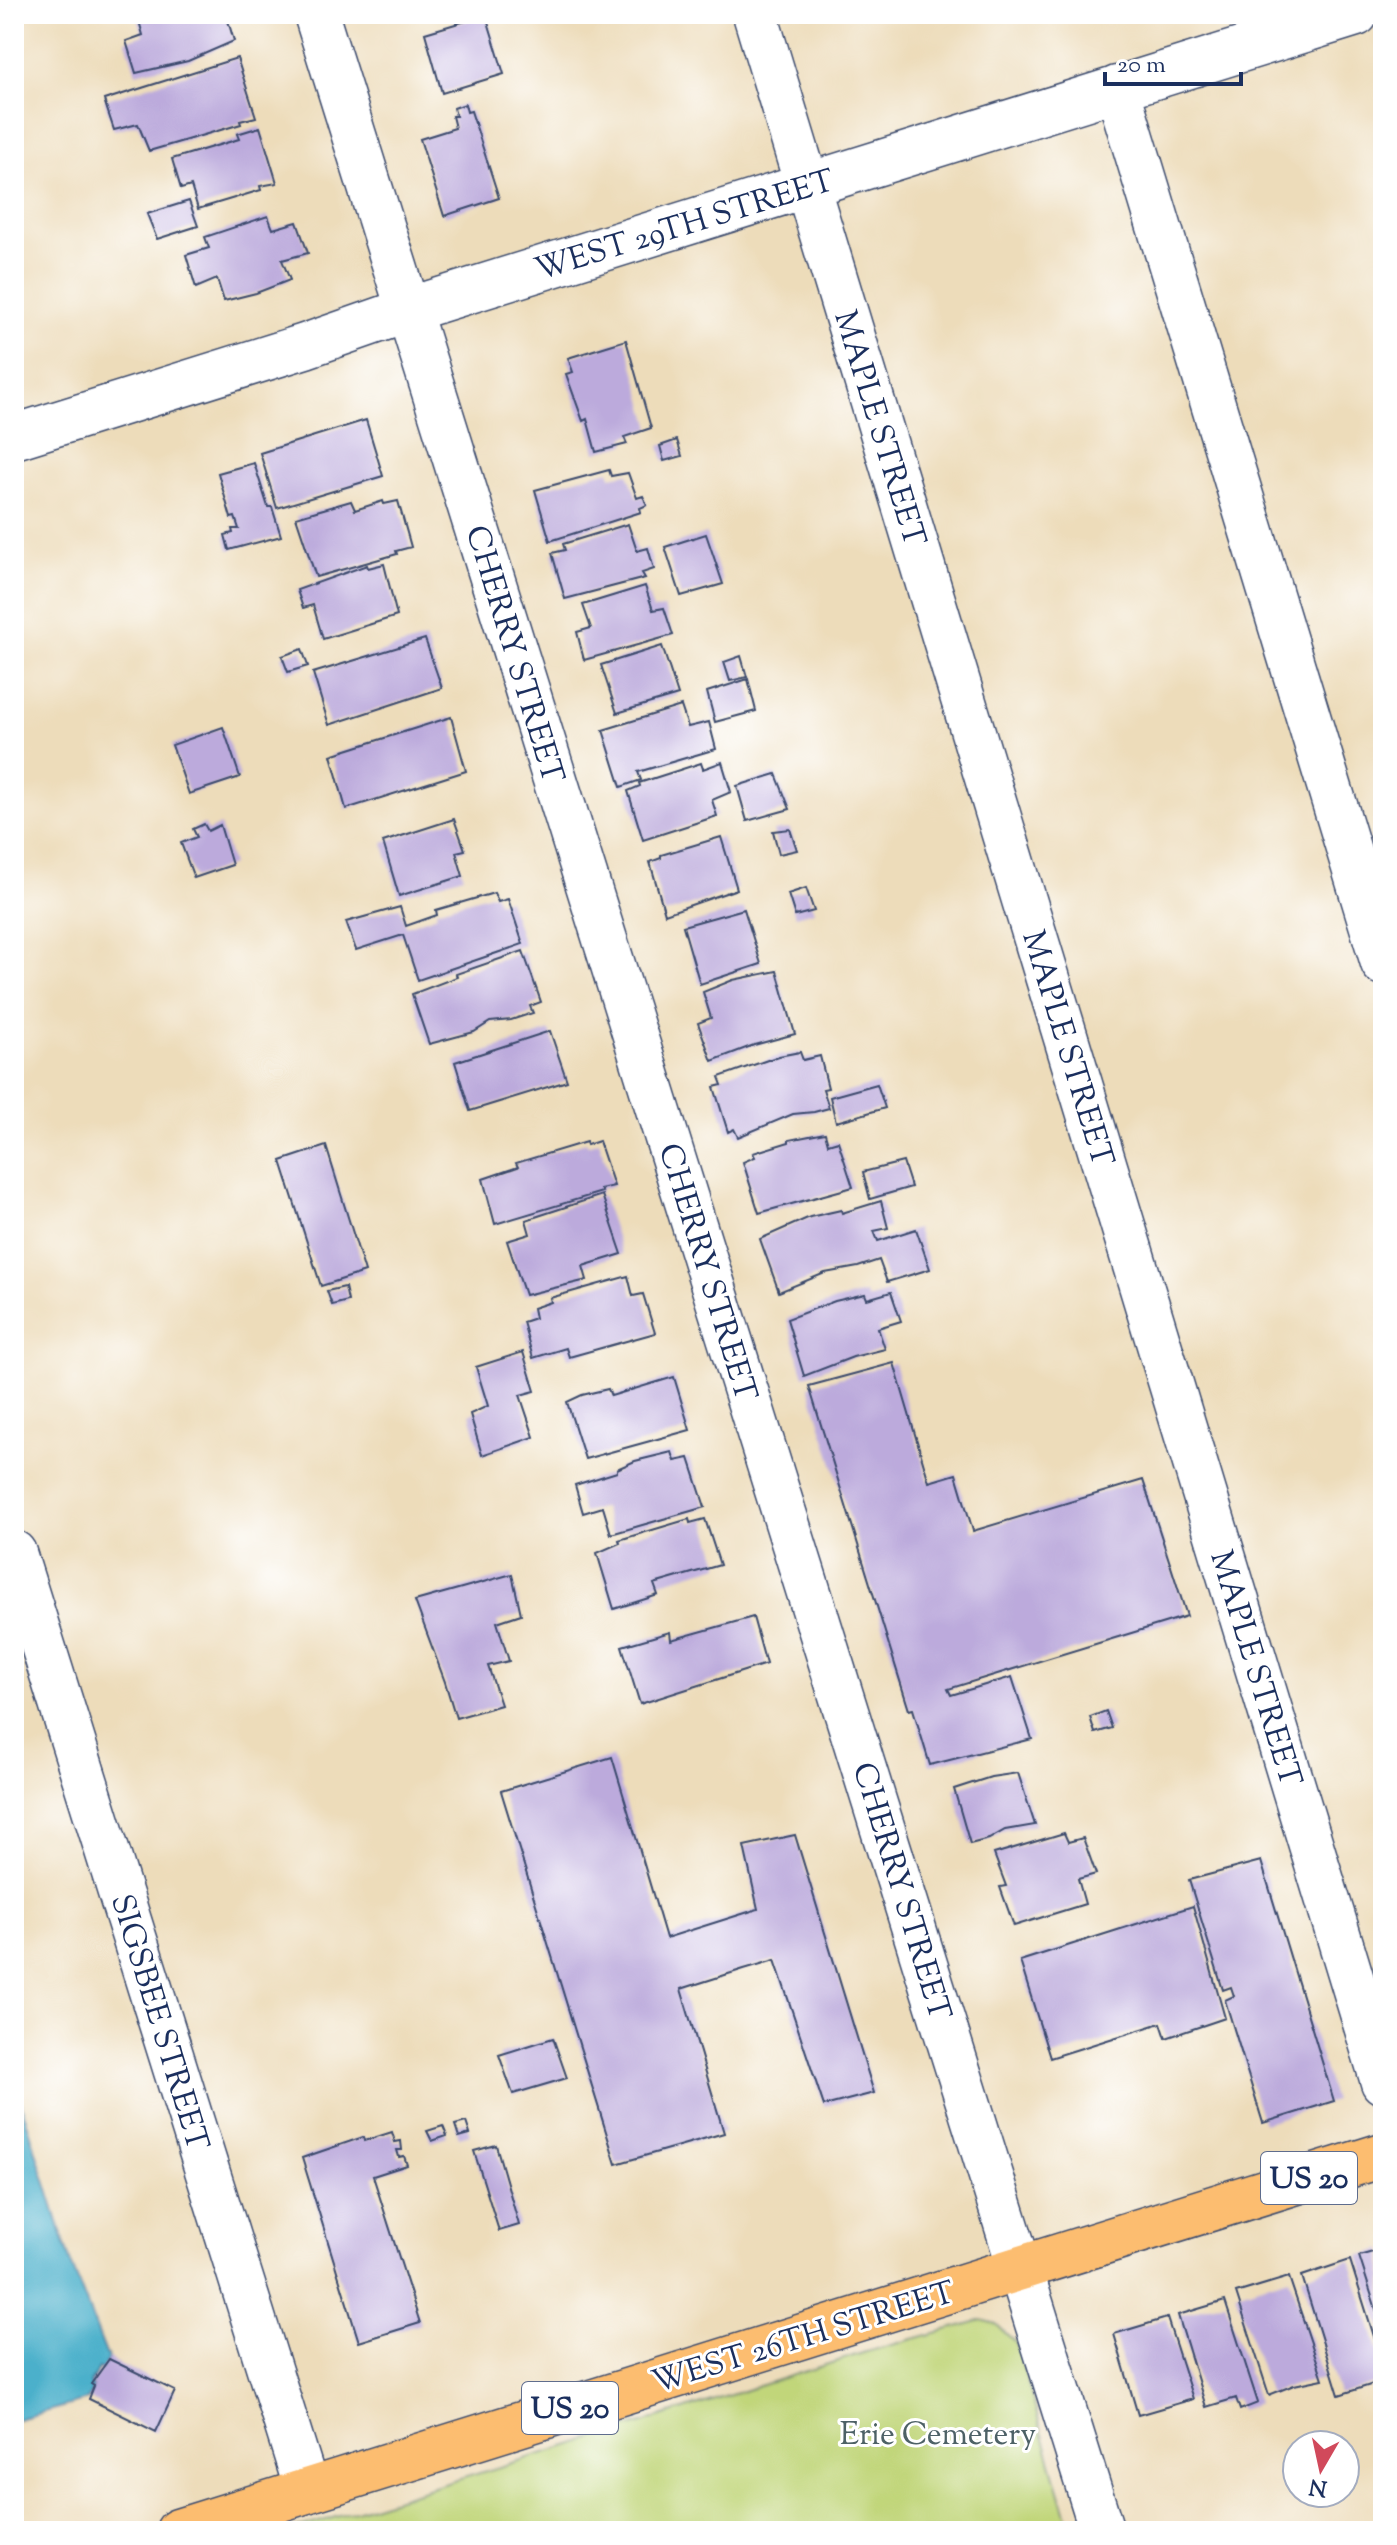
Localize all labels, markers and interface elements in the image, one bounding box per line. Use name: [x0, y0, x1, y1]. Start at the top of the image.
scale bar: [1105, 36, 1241, 86]
text: 20 m: [1117, 49, 1166, 83]
street label: WEST 29TH STREET: [529, 159, 840, 294]
street label: MAPLE STREET: [820, 305, 936, 553]
street label: CHERRY STREET: [452, 520, 574, 790]
street label: MAPLE STREET: [1008, 925, 1124, 1173]
street label: CHERRY STREET: [645, 1138, 767, 1408]
street label: MAPLE STREET: [1196, 1545, 1312, 1793]
street label: CHERRY STREET: [839, 1757, 961, 2027]
street label: SIGSBEE STREET: [97, 1889, 219, 2157]
road number: US 20: [1261, 2152, 1357, 2204]
street label: WEST 26TH STREET: [647, 2271, 961, 2407]
road number: US 20: [522, 2382, 618, 2434]
park label: Erie Cemetery: [840, 2413, 1036, 2459]
north arrow: [1281, 2429, 1361, 2509]
text: N: [1307, 2469, 1330, 2503]

